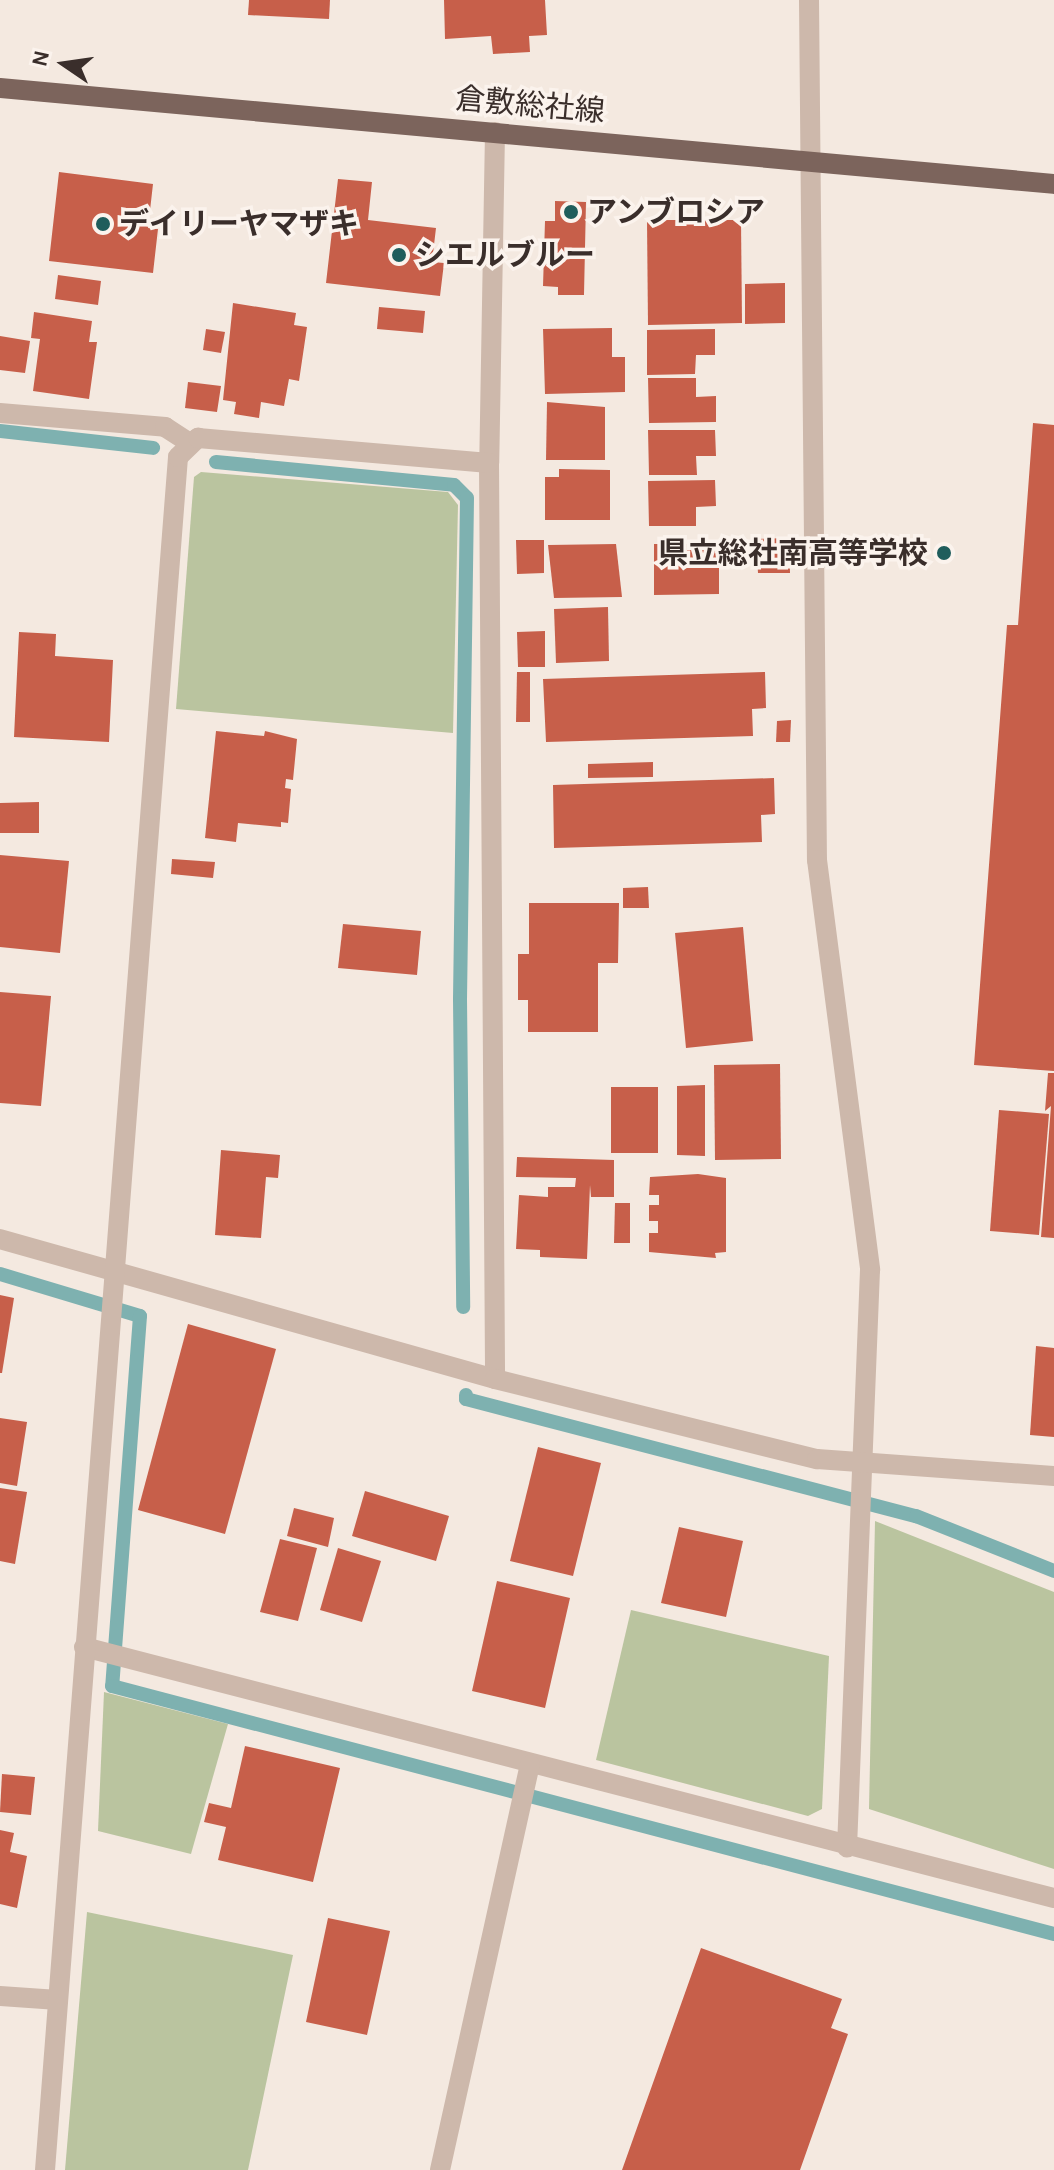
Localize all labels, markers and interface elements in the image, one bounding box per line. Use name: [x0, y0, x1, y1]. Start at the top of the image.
north arrow: [24, 24, 104, 104]
text: N: [26, 48, 55, 69]
street label: 倉敷総社線: [454, 81, 606, 129]
place label: アンブロシア: [587, 194, 767, 230]
marker: アンブロシア: [562, 203, 580, 221]
place label: デイリーヤマザキ: [119, 206, 359, 242]
marker: デイリーヤマザキ: [94, 215, 112, 233]
place label: シエルブルー: [415, 237, 595, 273]
marker: シエルブルー: [390, 246, 408, 264]
place label: 県立総社南高等学校: [658, 535, 928, 571]
marker: 県立総社南高等学校: [935, 544, 953, 562]

